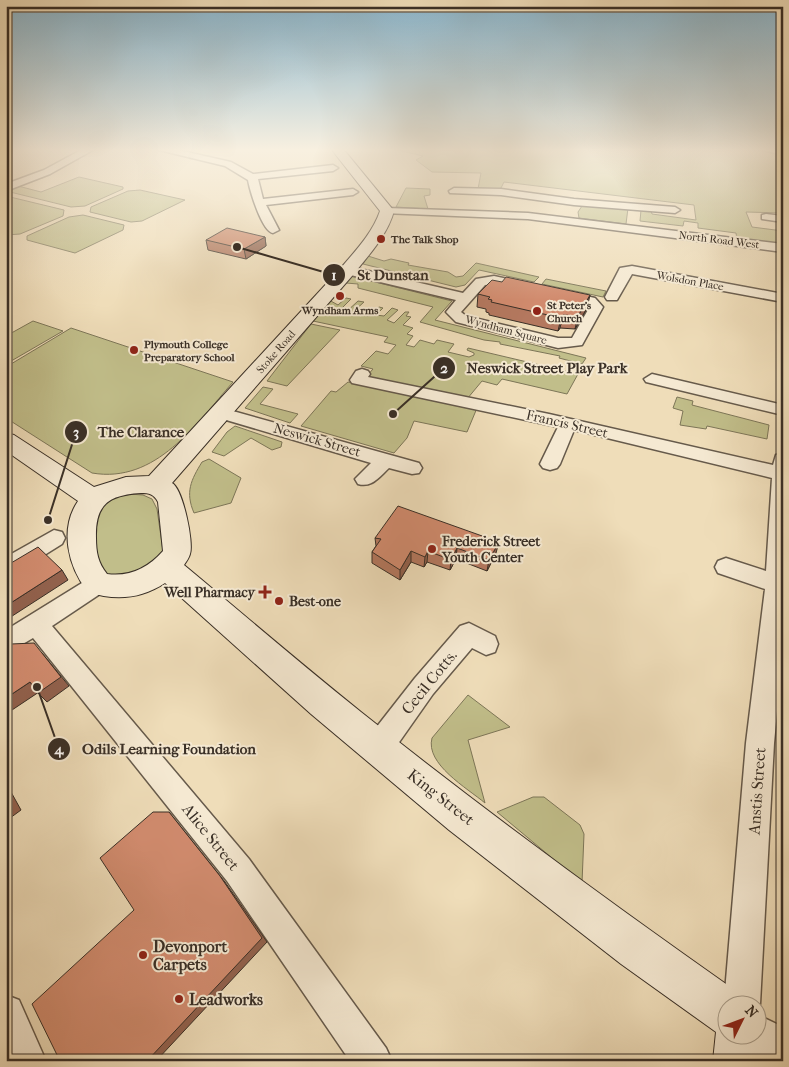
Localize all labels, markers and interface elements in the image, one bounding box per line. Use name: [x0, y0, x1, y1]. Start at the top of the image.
street label: North Road West: [678, 229, 760, 251]
marker: The Talk Shop: [375, 233, 387, 245]
place label: The Talk Shop: [390, 233, 459, 246]
callout: St Dunstan: [322, 260, 438, 290]
text: 1: [331, 266, 337, 284]
text: St Dunstan: [357, 266, 429, 284]
street label: Wolsdon Place: [654, 269, 725, 293]
marker: Wyndham Arms: [334, 290, 346, 302]
place label: St Peter's Church: [547, 299, 591, 325]
place label: Wyndham Arms: [301, 304, 378, 317]
marker: St Peter's Church: [531, 305, 543, 317]
street label: Wyndham Square: [463, 313, 549, 347]
street label: Stoke Road: [254, 327, 299, 376]
place label: Plymouth College Preparatory School: [144, 338, 236, 364]
marker: Plymouth College Preparatory School: [128, 344, 140, 356]
callout: Neswick Street Play Park: [432, 353, 637, 383]
text: 2: [440, 359, 448, 377]
text: Neswick Street Play Park: [467, 359, 629, 377]
street label: Francis Street: [524, 406, 610, 442]
callout: The Clarance: [63, 417, 195, 447]
street label: Neswick Street: [271, 419, 363, 461]
text: 3: [73, 423, 79, 441]
text: The Clarance: [97, 423, 185, 441]
place label: Frederick Street Youth Center: [441, 533, 541, 566]
marker: Frederick Street Youth Center: [426, 543, 438, 555]
place label: Well Pharmacy: [163, 584, 257, 601]
marker: Well Pharmacy: [259, 586, 271, 598]
place label: Best-one: [289, 593, 341, 610]
marker: Best-one: [273, 595, 285, 607]
street label: Cecil Cotts.: [397, 646, 461, 718]
callout: Odils Learning Foundation: [47, 734, 265, 764]
text: 4: [54, 740, 65, 758]
text: Odils Learning Foundation: [82, 740, 256, 758]
street label: Anstis Street: [744, 746, 770, 836]
street label: King Street: [404, 765, 479, 829]
street label: Alice Street: [178, 799, 244, 874]
place label: Devonport Carpets: [153, 937, 228, 975]
marker: Devonport Carpets: [137, 949, 149, 961]
place label: Leadworks: [189, 990, 263, 1009]
marker: Leadworks: [173, 993, 185, 1005]
north arrow: [716, 994, 766, 1044]
text: N: [741, 1002, 761, 1022]

